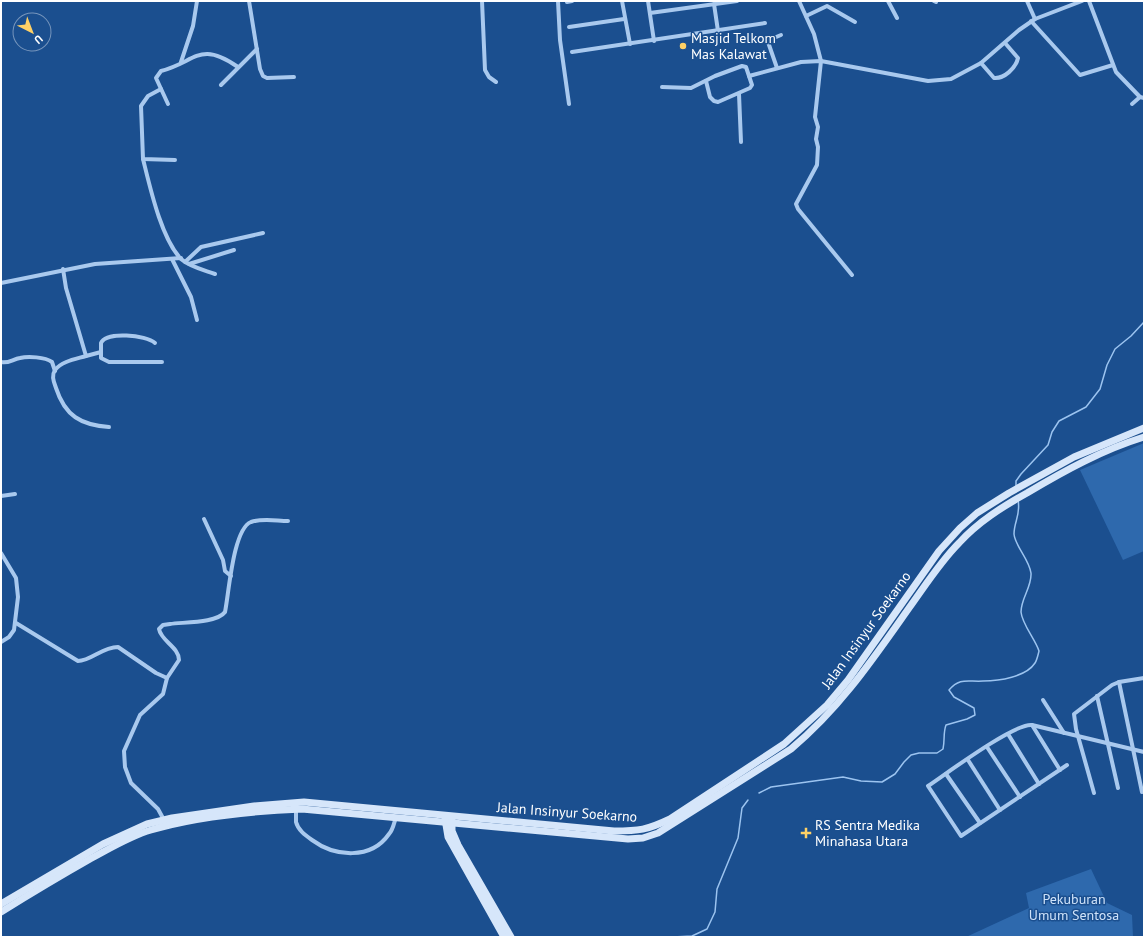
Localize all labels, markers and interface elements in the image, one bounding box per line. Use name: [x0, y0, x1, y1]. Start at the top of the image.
north arrow: [12, 12, 52, 52]
place label: Masjid Telkom Mas Kalawat: [691, 29, 776, 63]
text: U: [31, 32, 46, 47]
marker: Masjid Telkom Mas Kalawat: [678, 41, 688, 51]
street label: Jalan Insinyur Soekarno: [817, 568, 915, 693]
street label: Jalan Insinyur Soekarno: [495, 798, 638, 826]
place label: RS Sentra Medika Minahasa Utara: [815, 816, 920, 850]
marker: RS Sentra Medika Minahasa Utara: [800, 827, 812, 839]
park label: Pekuburan Umum Sentosa: [1029, 890, 1119, 924]

